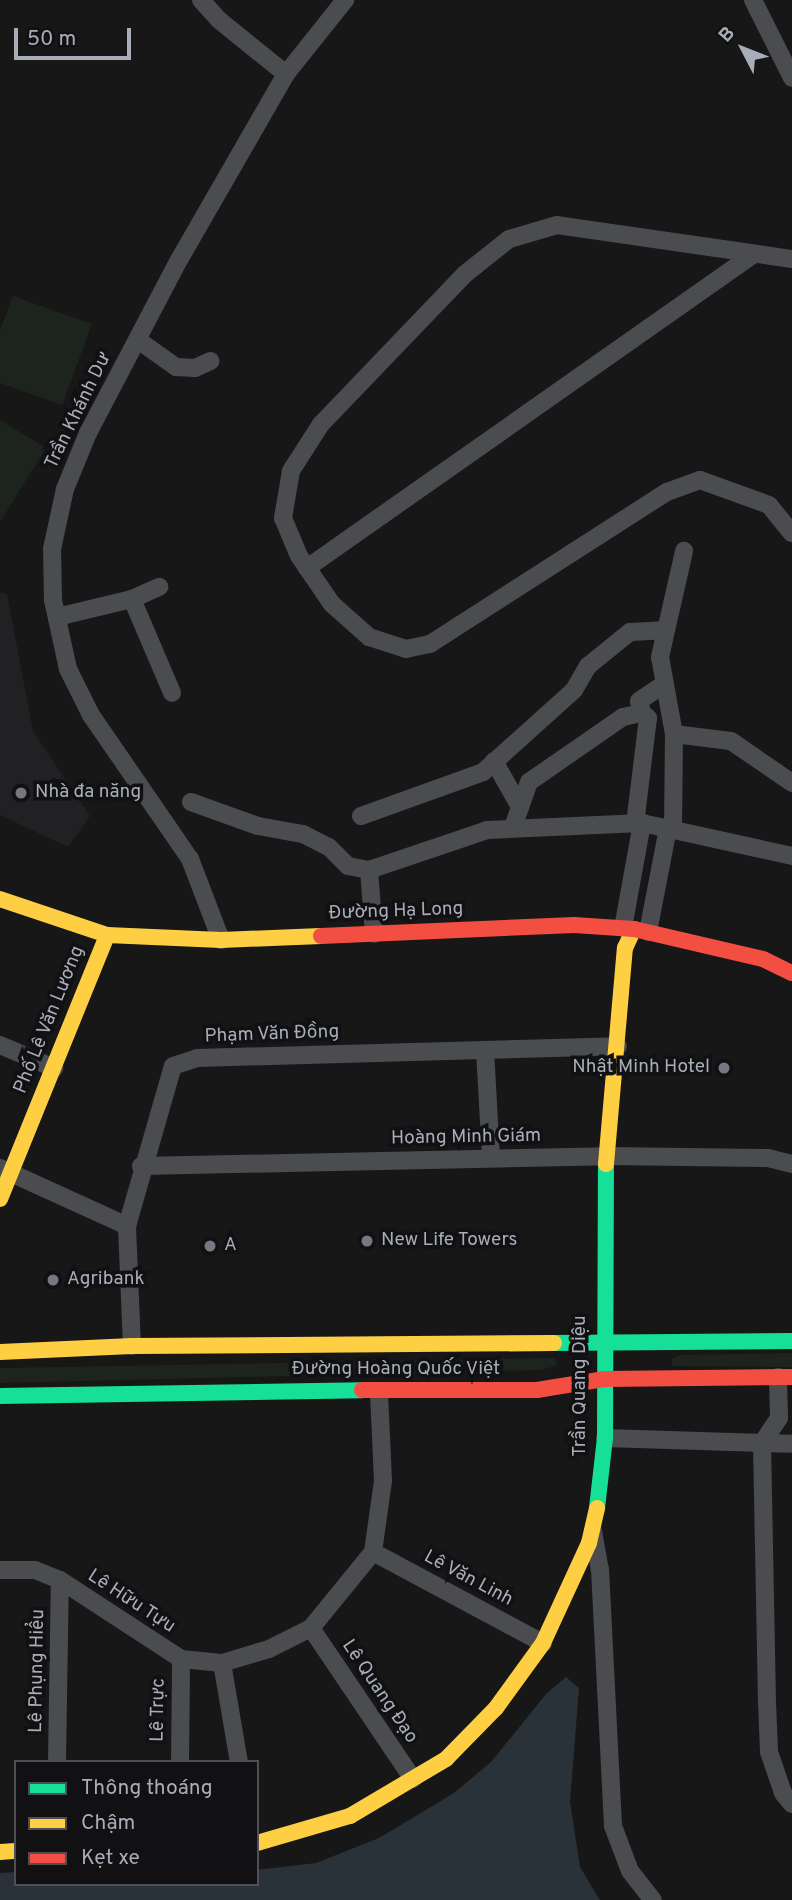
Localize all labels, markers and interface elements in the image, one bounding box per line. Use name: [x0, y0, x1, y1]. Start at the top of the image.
scale bar: [18, 14, 135, 58]
north arrow: [708, 14, 778, 84]
text: B: [714, 22, 741, 48]
text: 50 m: [27, 26, 76, 53]
street label: Trần Khánh Dư: [41, 349, 117, 473]
place label: Nhà đa năng: [35, 782, 141, 804]
marker: Nhà đa năng: [13, 785, 29, 801]
street label: Đường Hạ Long: [328, 898, 464, 926]
street label: Phố Lê Văn Lương: [10, 943, 90, 1097]
street label: Phạm Văn Đồng: [204, 1021, 340, 1049]
place label: Nhật Minh Hotel: [572, 1057, 710, 1079]
marker: Nhật Minh Hotel: [716, 1060, 732, 1076]
street label: Hoàng Minh Giám: [391, 1125, 541, 1151]
place label: New Life Towers: [381, 1230, 518, 1252]
marker: New Life Towers: [359, 1233, 375, 1249]
place label: A: [224, 1235, 237, 1257]
marker: A: [202, 1238, 218, 1254]
place label: Agribank: [67, 1269, 145, 1291]
marker: Agribank: [45, 1272, 61, 1288]
street label: Trần Quang Diệu: [570, 1315, 592, 1457]
street label: Đường Hoàng Quốc Việt: [291, 1359, 501, 1381]
street label: Lê Văn Linh: [419, 1546, 517, 1612]
street label: Lê Hữu Tựu: [83, 1565, 179, 1639]
street label: Lê Phụng Hiểu: [26, 1609, 50, 1733]
street label: Lê Quang Đạo: [336, 1636, 422, 1748]
street label: Lê Trực: [147, 1678, 171, 1742]
legend: [14, 1760, 259, 1886]
text: Thông thoáng: [81, 1775, 213, 1802]
text: Chậm: [81, 1810, 135, 1837]
text: Kẹt xe: [81, 1845, 140, 1872]

